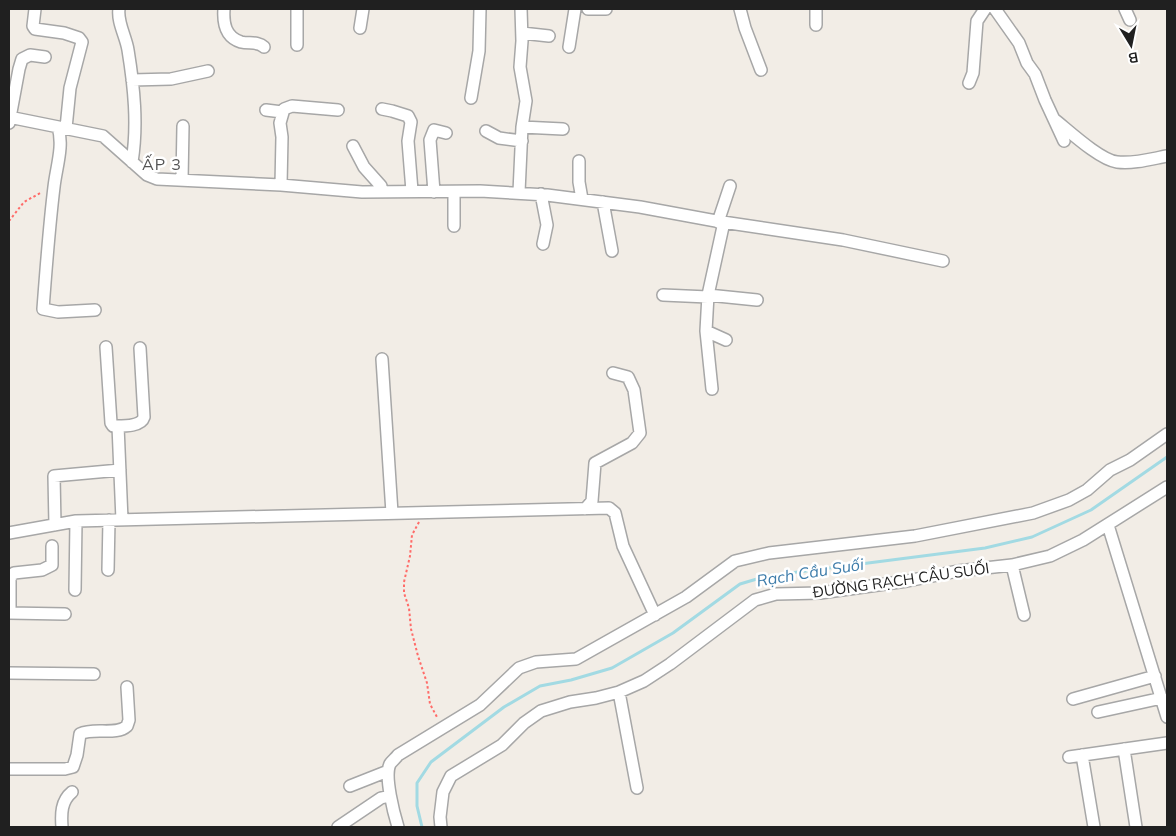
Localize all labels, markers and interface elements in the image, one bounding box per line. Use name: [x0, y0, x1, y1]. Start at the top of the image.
north arrow: [1106, 20, 1156, 70]
text: B: [1127, 48, 1140, 68]
district label: ẤP 3: [142, 154, 182, 174]
water label: Rạch Cầu Suối: [755, 554, 865, 590]
street label: ĐƯỜNG RẠCH CẦU SUỐI: [811, 557, 991, 602]

